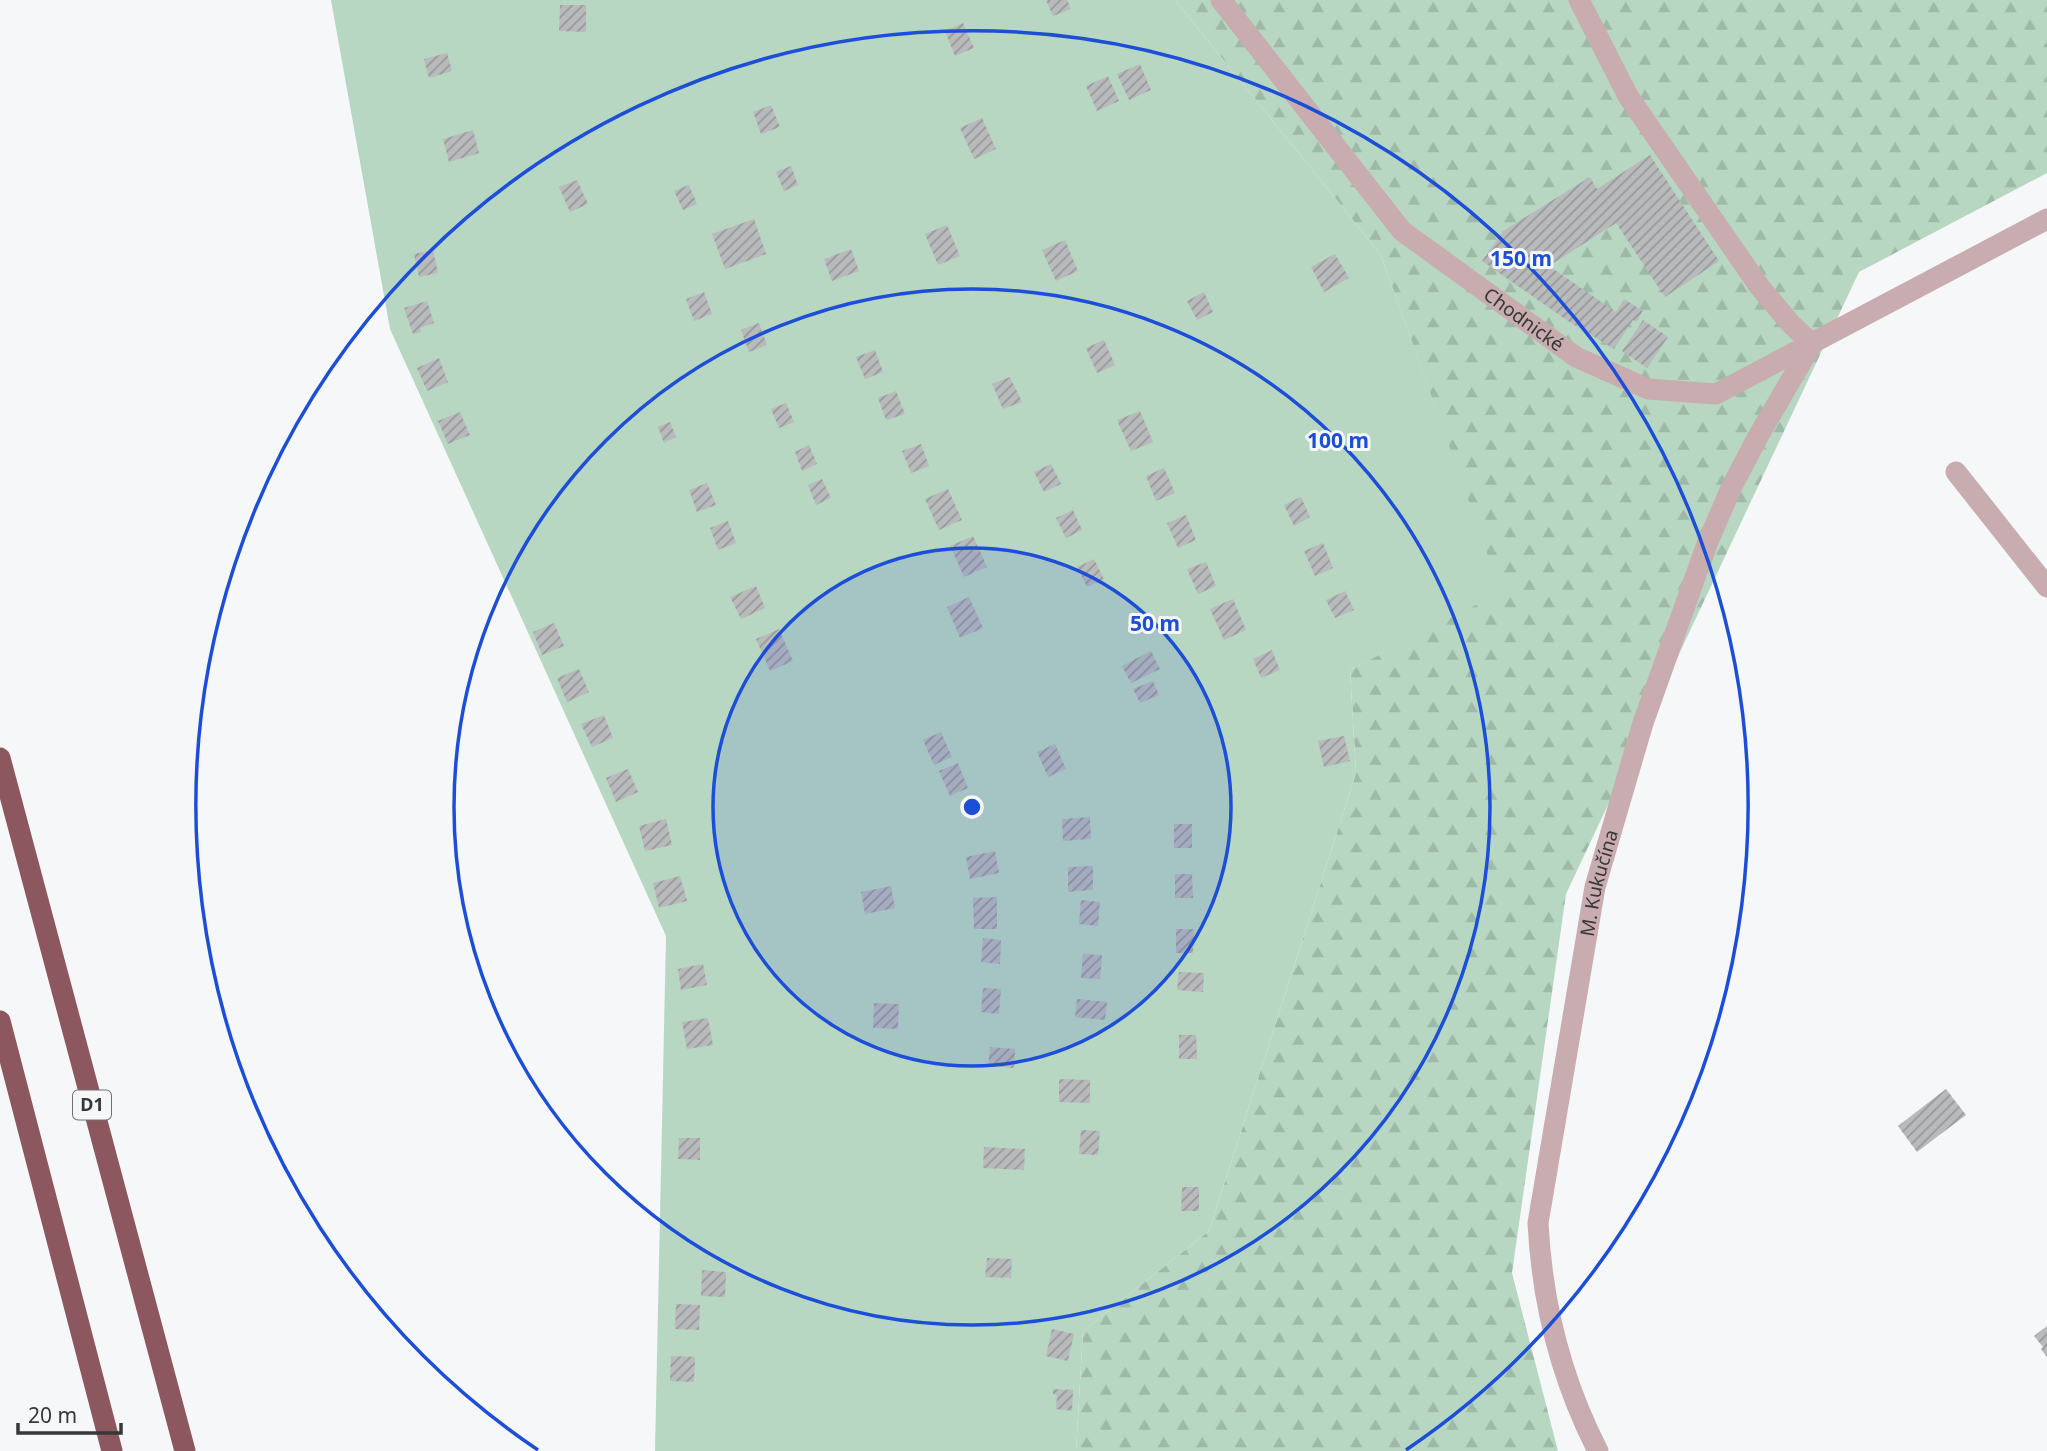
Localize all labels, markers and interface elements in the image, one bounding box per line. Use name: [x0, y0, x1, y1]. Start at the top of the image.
text: 150 m: [1490, 244, 1552, 272]
street label: Chodnické: [1478, 281, 1569, 357]
text: 100 m: [1307, 426, 1369, 454]
text: 50 m: [1130, 609, 1180, 637]
centre of rings: [960, 795, 984, 819]
street label: M. Kukučína: [1574, 826, 1624, 938]
road number: D1: [73, 1090, 111, 1120]
scale bar: [18, 1392, 121, 1436]
text: 20 m: [28, 1401, 77, 1429]

